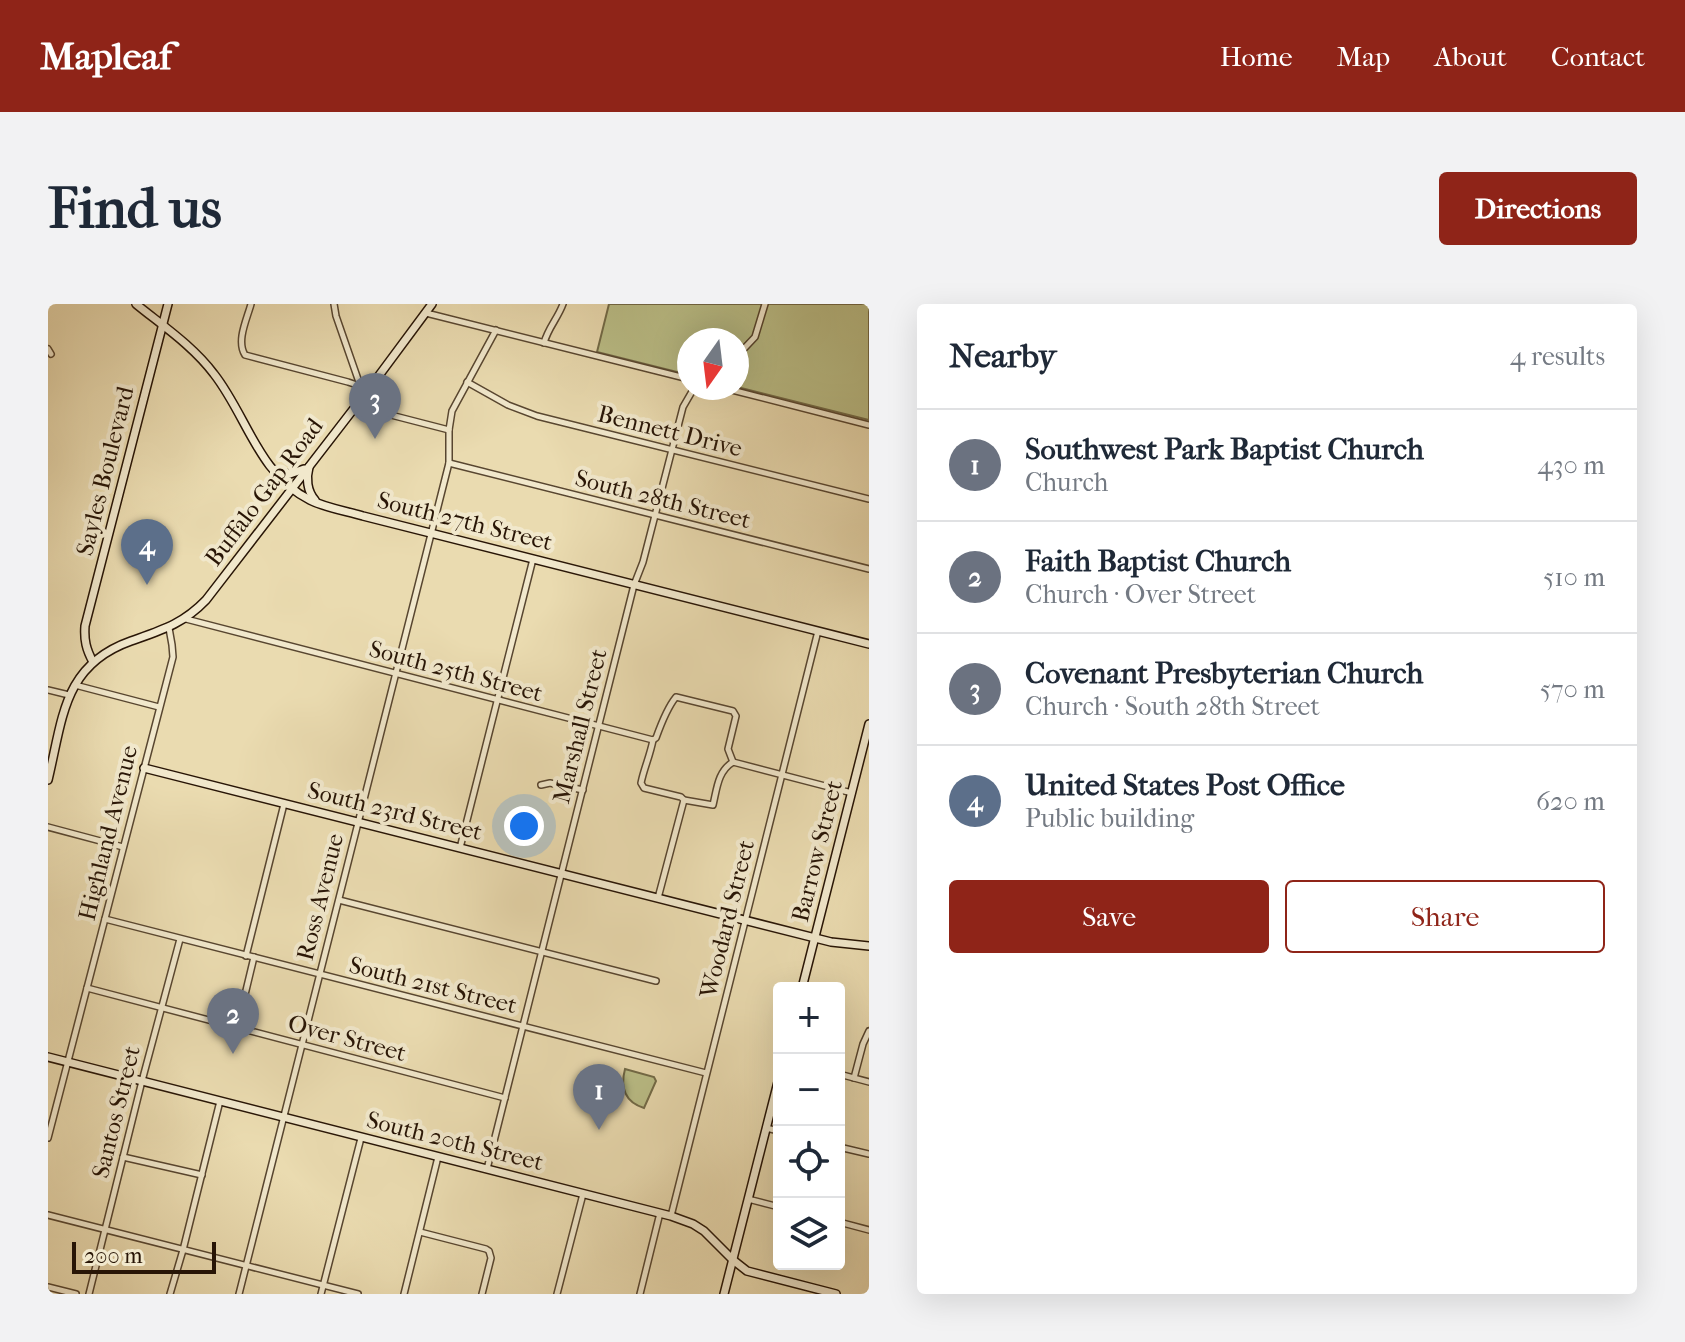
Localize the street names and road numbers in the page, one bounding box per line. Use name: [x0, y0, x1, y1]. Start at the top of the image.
street label: Sayles Boulevard: [70, 383, 140, 558]
street label: Bennett Drive: [595, 400, 745, 463]
street label: Buffalo Gap Road: [199, 412, 329, 571]
street label: South 28th Street: [572, 464, 754, 534]
street label: South 27th Street: [375, 486, 556, 556]
street label: South 25th Street: [366, 634, 546, 708]
street label: Marshall Street: [547, 645, 613, 806]
street label: Highland Avenue: [73, 742, 143, 923]
street label: South 23rd Street: [305, 776, 485, 846]
street label: Barrow Street: [786, 777, 848, 925]
street label: Ross Avenue: [291, 831, 349, 963]
street label: Woodard Street: [694, 837, 760, 1002]
street label: South 21st Street: [346, 951, 520, 1019]
street label: Over Street: [285, 1009, 410, 1067]
street label: Santos Street: [86, 1043, 146, 1181]
street label: South 20th Street: [364, 1106, 547, 1177]

